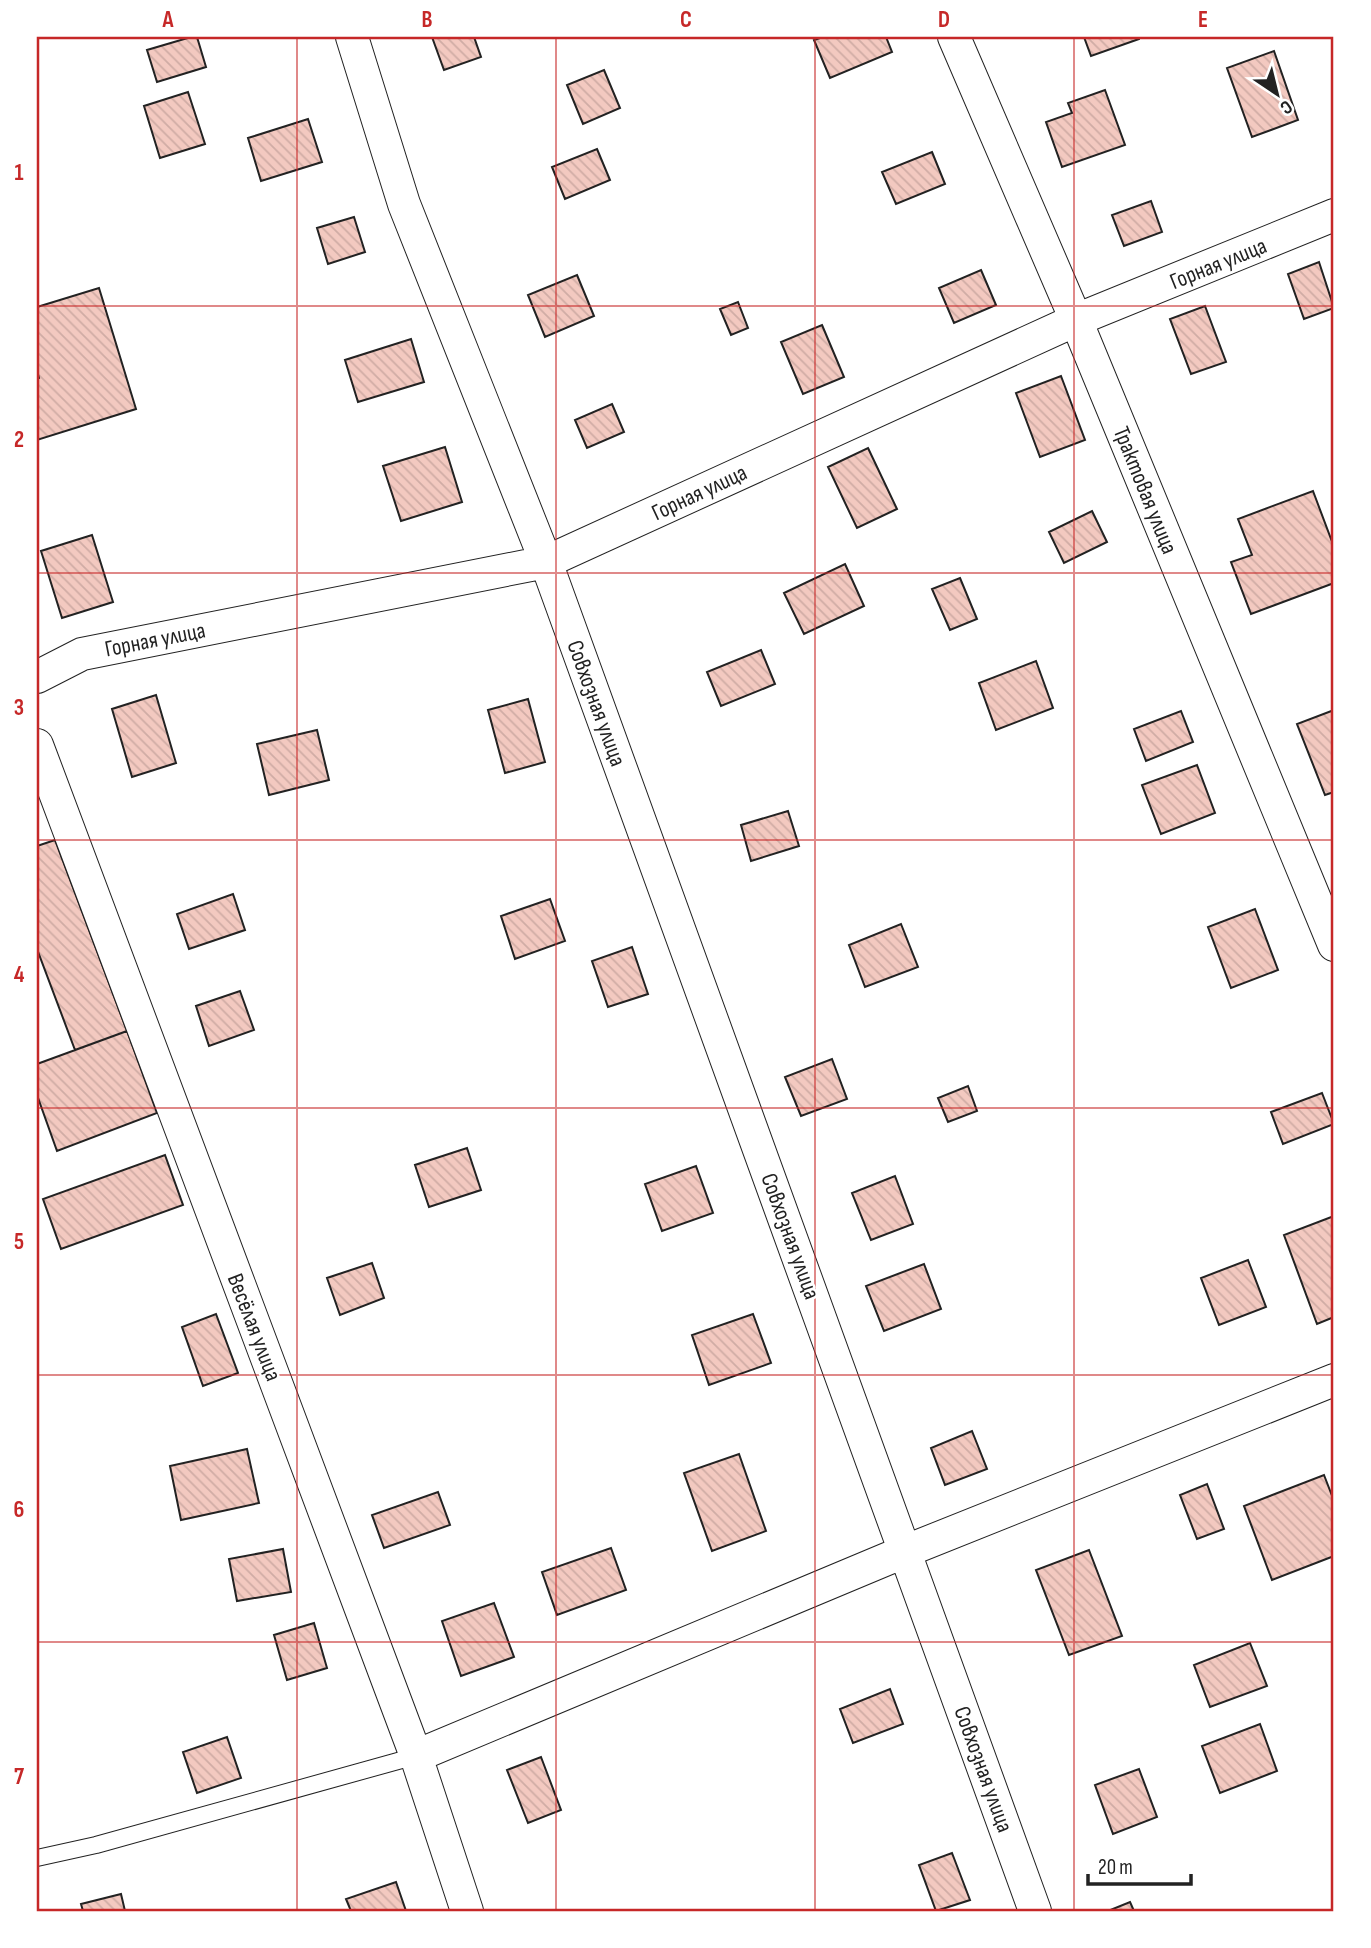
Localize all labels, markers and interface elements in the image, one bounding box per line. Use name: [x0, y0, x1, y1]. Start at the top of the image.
text: A: [162, 6, 175, 34]
text: B: [422, 6, 433, 34]
text: C: [680, 6, 692, 34]
text: D: [938, 6, 950, 34]
text: E: [1198, 6, 1208, 34]
north arrow: [1242, 60, 1312, 130]
text: С: [1275, 94, 1296, 119]
text: 1: [14, 159, 24, 187]
street label: Горная улица: [1166, 232, 1271, 296]
street label: Трактовая улица: [1107, 423, 1183, 558]
text: 2: [14, 426, 24, 454]
street label: Горная улица: [647, 459, 752, 527]
street label: Горная улица: [102, 617, 208, 663]
street label: Совхозная улица: [560, 637, 632, 770]
text: 3: [14, 694, 24, 722]
text: 4: [14, 961, 25, 989]
street label: Совхозная улица: [754, 1170, 826, 1303]
text: 5: [14, 1228, 24, 1256]
street label: Весёлая улица: [221, 1270, 287, 1385]
text: 6: [14, 1496, 24, 1524]
street label: Совхозная улица: [947, 1703, 1019, 1836]
text: 7: [14, 1763, 24, 1791]
scale bar: [1088, 1843, 1191, 1887]
text: 20 m: [1098, 1855, 1133, 1880]

